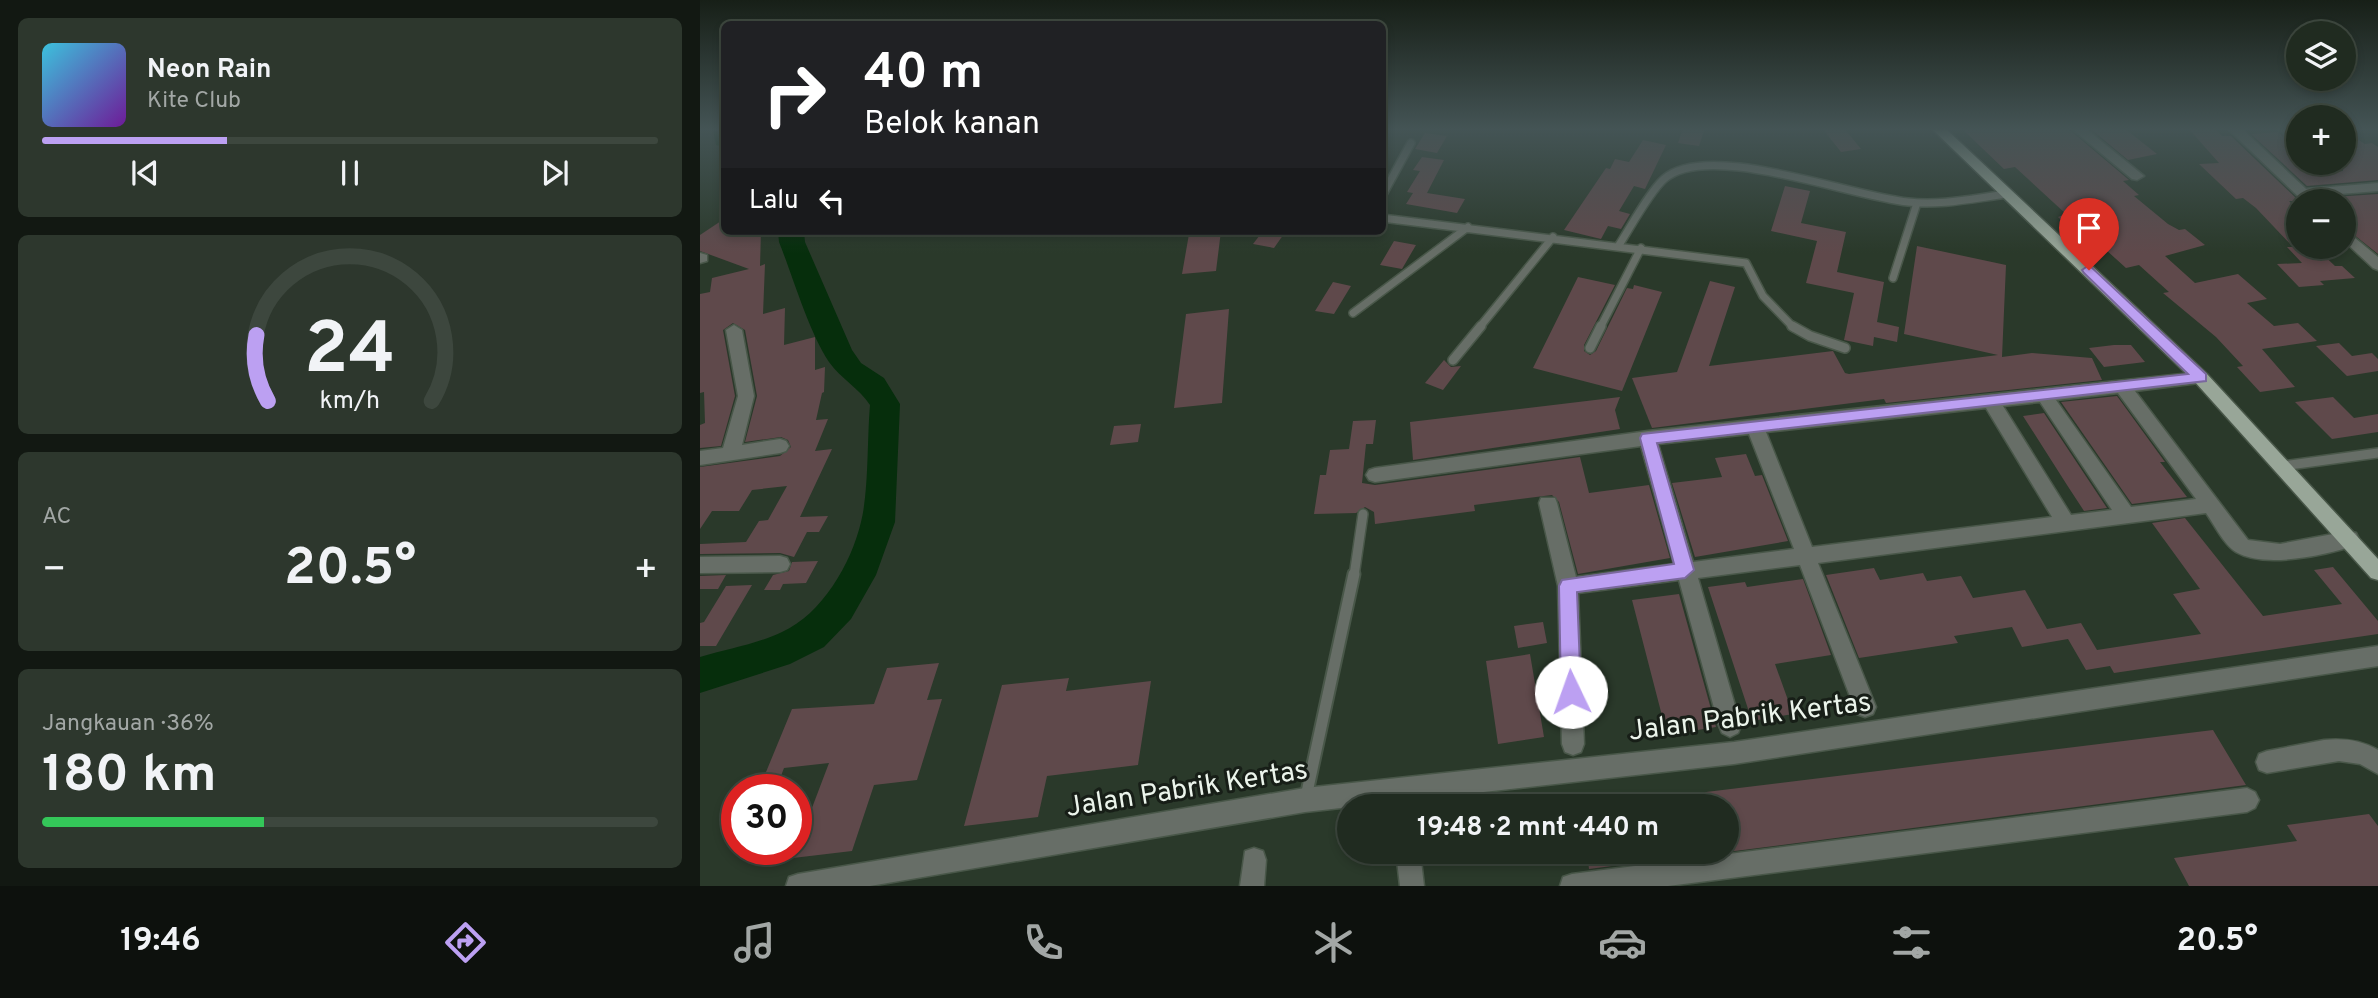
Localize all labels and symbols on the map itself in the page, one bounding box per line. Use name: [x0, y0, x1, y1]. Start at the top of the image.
pin: [2059, 198, 2119, 270]
position arrow: [1534, 655, 1608, 729]
street label: Jalan Pabrik Kertas: [1627, 685, 1873, 751]
street label: Jalan Pabrik Kertas: [1064, 753, 1310, 827]
speed limit sign: 30: [721, 774, 812, 865]

